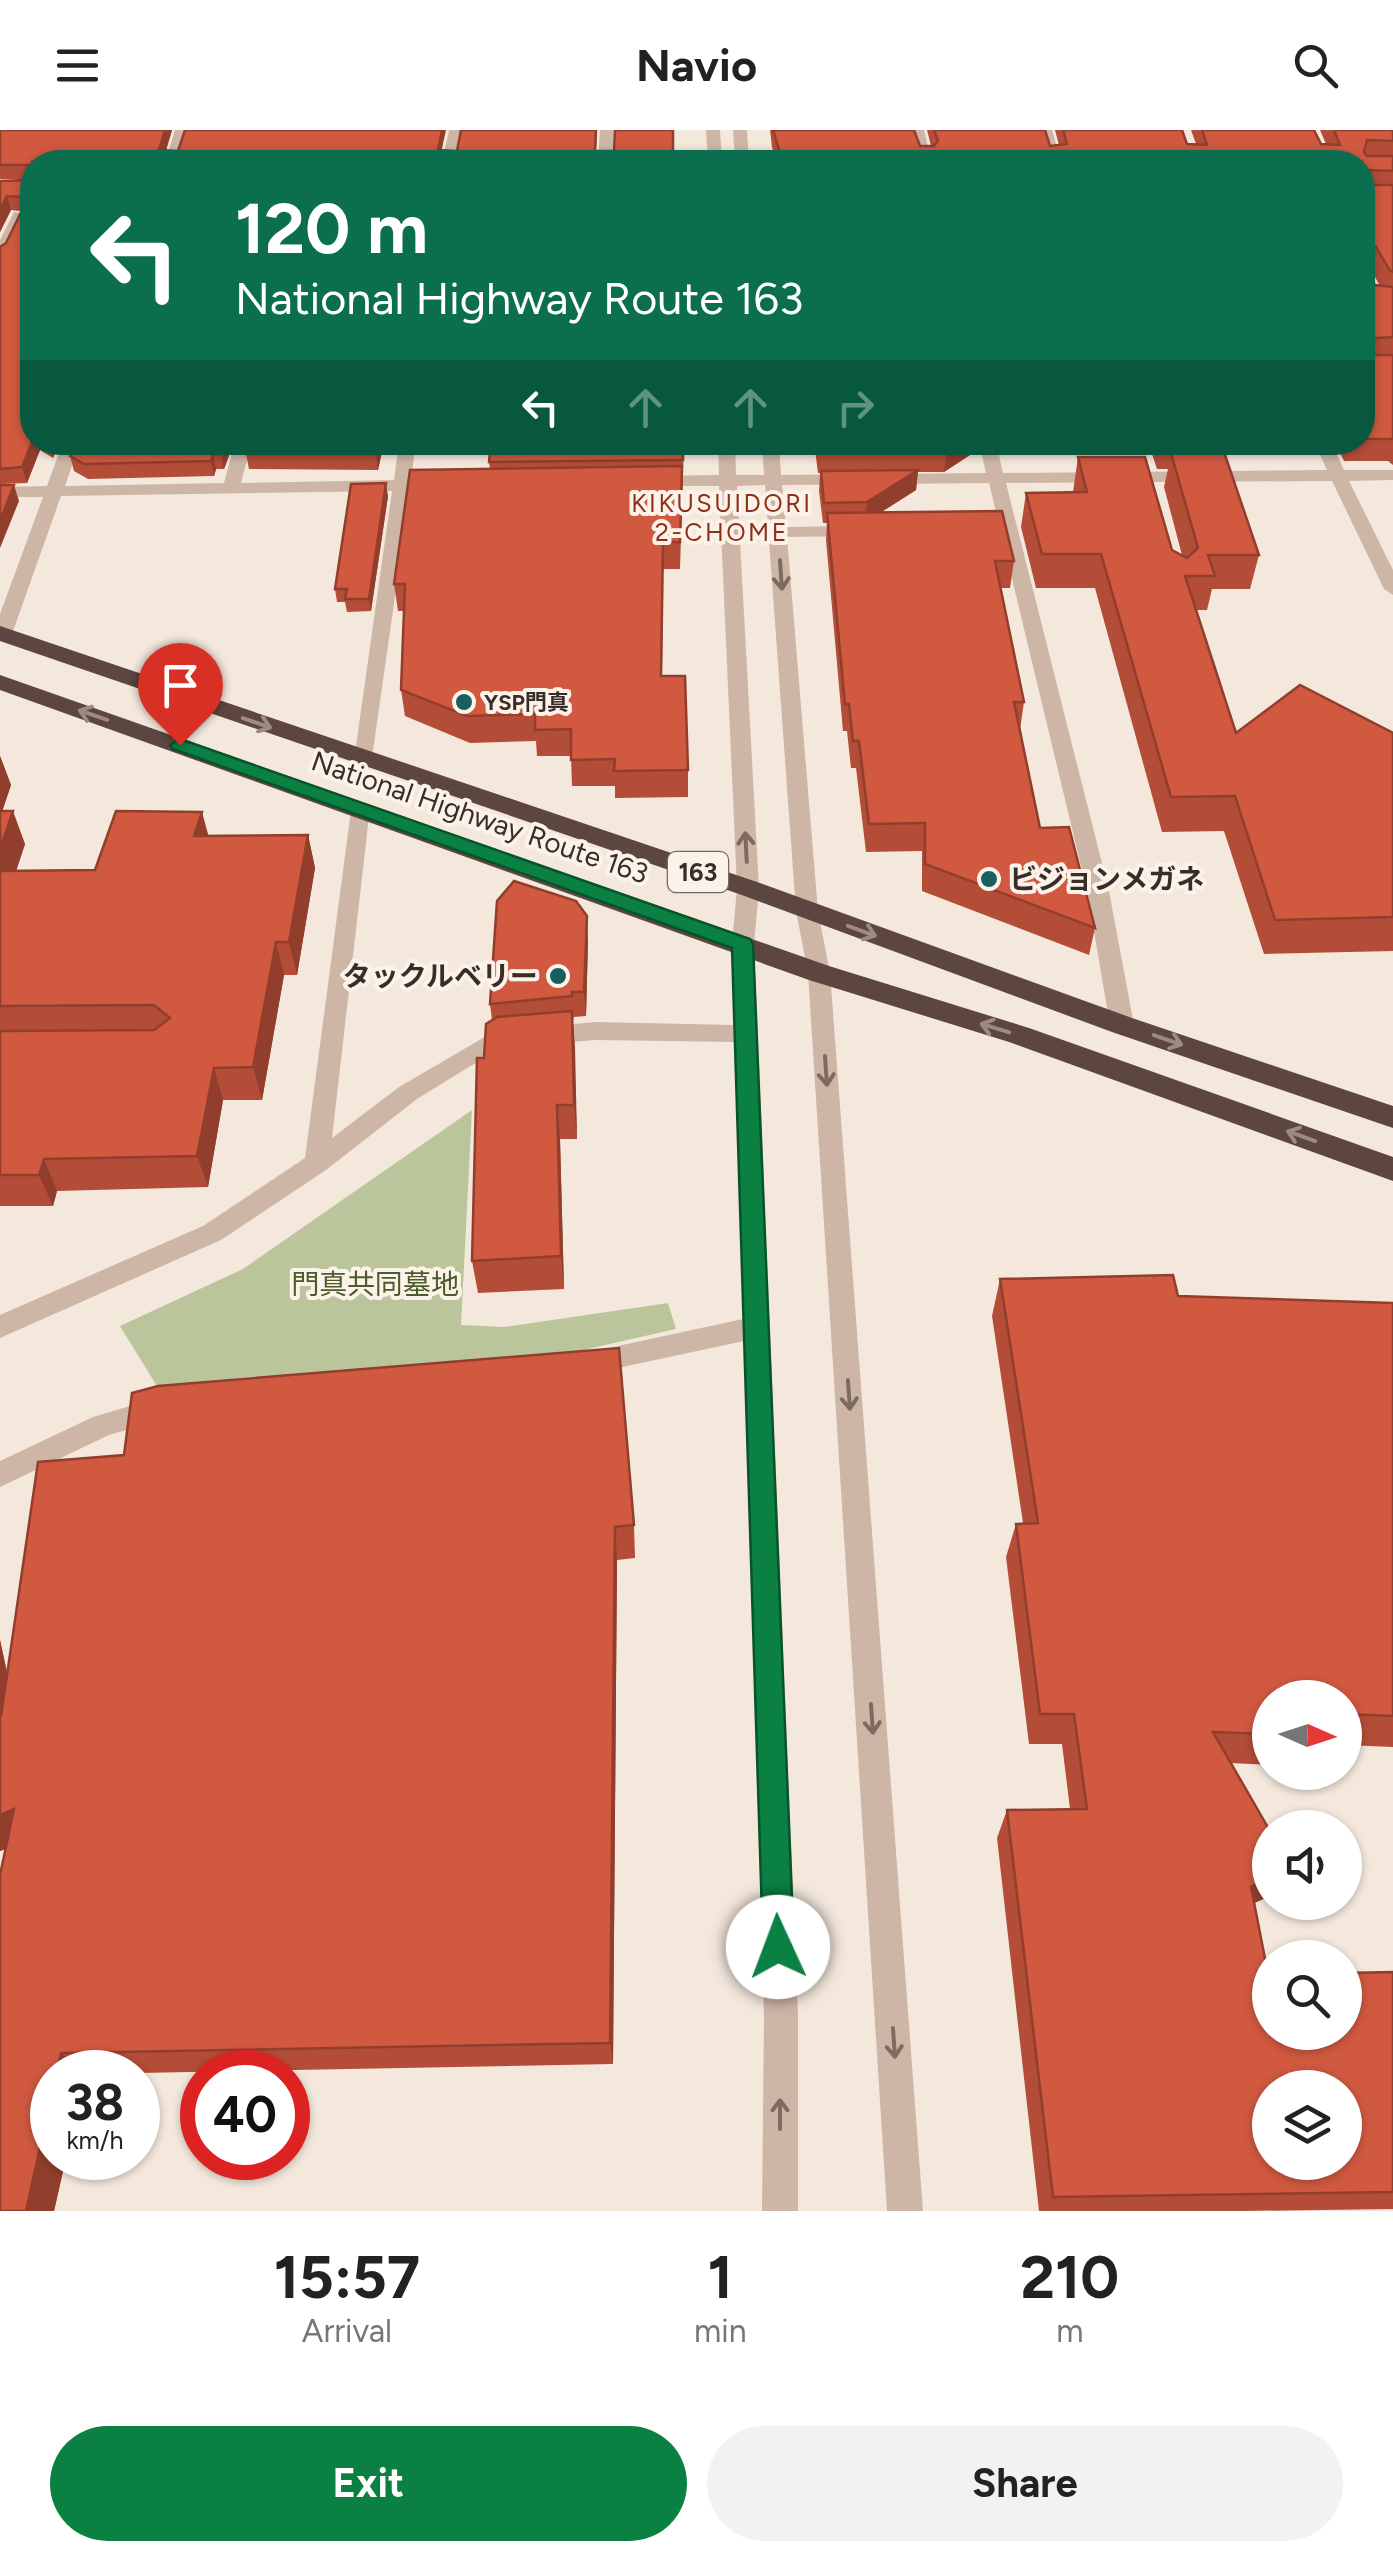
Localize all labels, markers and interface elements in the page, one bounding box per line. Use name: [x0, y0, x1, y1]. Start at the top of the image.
icon: menu: [50, 38, 105, 93]
text: Navio: [636, 38, 757, 92]
icon: search: [1288, 38, 1343, 93]
text: 120 m: [235, 186, 428, 271]
icon: left: [70, 190, 200, 320]
text: National Highway Route 163: [235, 271, 803, 325]
icon: left: [513, 380, 568, 435]
icon: ahead: [618, 380, 673, 435]
icon: ahead: [723, 380, 778, 435]
icon: right: [828, 380, 883, 435]
district label: KIKUSUIDORI 2-CHOME: [631, 488, 813, 547]
one-way arrow: [772, 558, 791, 590]
pin: [138, 643, 223, 746]
icon: arrive: [153, 658, 208, 713]
place label: YSP門真: [484, 689, 569, 716]
marker: YSP門真: [453, 691, 475, 713]
one-way arrow: [77, 704, 109, 722]
one-way arrow: [241, 715, 272, 733]
street label: National Highway Route 163: [307, 743, 653, 891]
one-way arrow: [736, 831, 755, 863]
road number: 163: [668, 852, 728, 892]
place label: ビジョンメガネ: [1009, 862, 1204, 896]
marker: ビジョンメガネ: [978, 868, 1000, 890]
one-way arrow: [846, 923, 877, 941]
place label: タックルベリー: [343, 959, 538, 993]
marker: タックルベリー: [547, 965, 569, 987]
one-way arrow: [980, 1018, 1011, 1036]
one-way arrow: [1152, 1033, 1184, 1051]
one-way arrow: [817, 1054, 836, 1086]
one-way arrow: [1286, 1126, 1318, 1144]
park label: 門真共同墓地: [291, 1267, 459, 1301]
one-way arrow: [840, 1378, 859, 1410]
north arrow: [1252, 1680, 1362, 1790]
map controls: [1252, 1680, 1362, 2180]
one-way arrow: [863, 1702, 882, 1734]
button: sound: [1252, 1810, 1362, 1920]
position arrow: [726, 1895, 830, 1999]
button: search: [1252, 1940, 1362, 2050]
one-way arrow: [885, 2027, 904, 2059]
speed limit sign: 40: [180, 2050, 310, 2180]
button: layers: [1252, 2070, 1362, 2180]
text: 38: [66, 2072, 124, 2133]
one-way arrow: [770, 2098, 790, 2130]
text: km/h: [66, 2125, 124, 2155]
text: 15:57: [274, 2241, 420, 2313]
text: 1: [708, 2241, 733, 2313]
text: 210: [1020, 2241, 1119, 2313]
text: Arrival: [302, 2312, 392, 2350]
text: min: [694, 2312, 747, 2350]
text: m: [1056, 2312, 1083, 2350]
button: Exit: [50, 2426, 687, 2541]
button: Share: [707, 2426, 1343, 2541]

